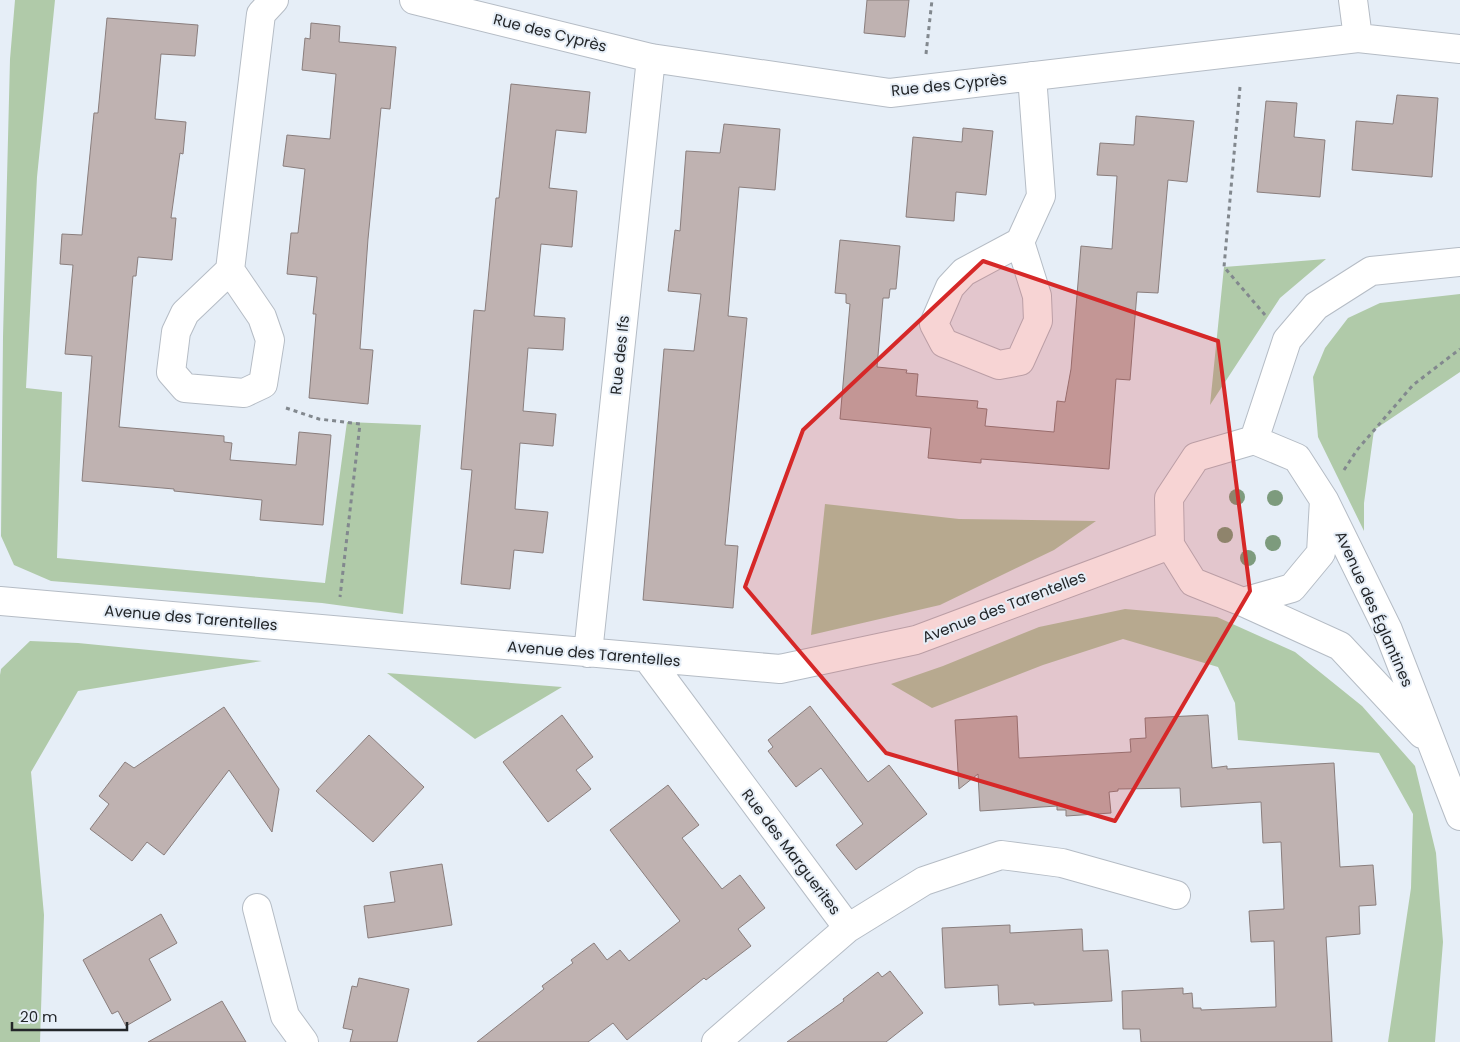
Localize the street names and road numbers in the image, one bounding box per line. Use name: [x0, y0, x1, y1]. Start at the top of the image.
street label: Rue des Cyprès: [491, 8, 609, 57]
street label: Rue des Cyprès: [890, 68, 1008, 101]
street label: Rue des Ifs: [605, 314, 634, 396]
street label: Avenue des Églantines: [1331, 527, 1418, 690]
street label: Avenue des Tarentelles: [919, 566, 1089, 647]
street label: Avenue des Tarentelles: [104, 599, 279, 636]
street label: Avenue des Tarentelles: [507, 635, 682, 672]
street label: Rue des Marguerites: [737, 784, 846, 919]

